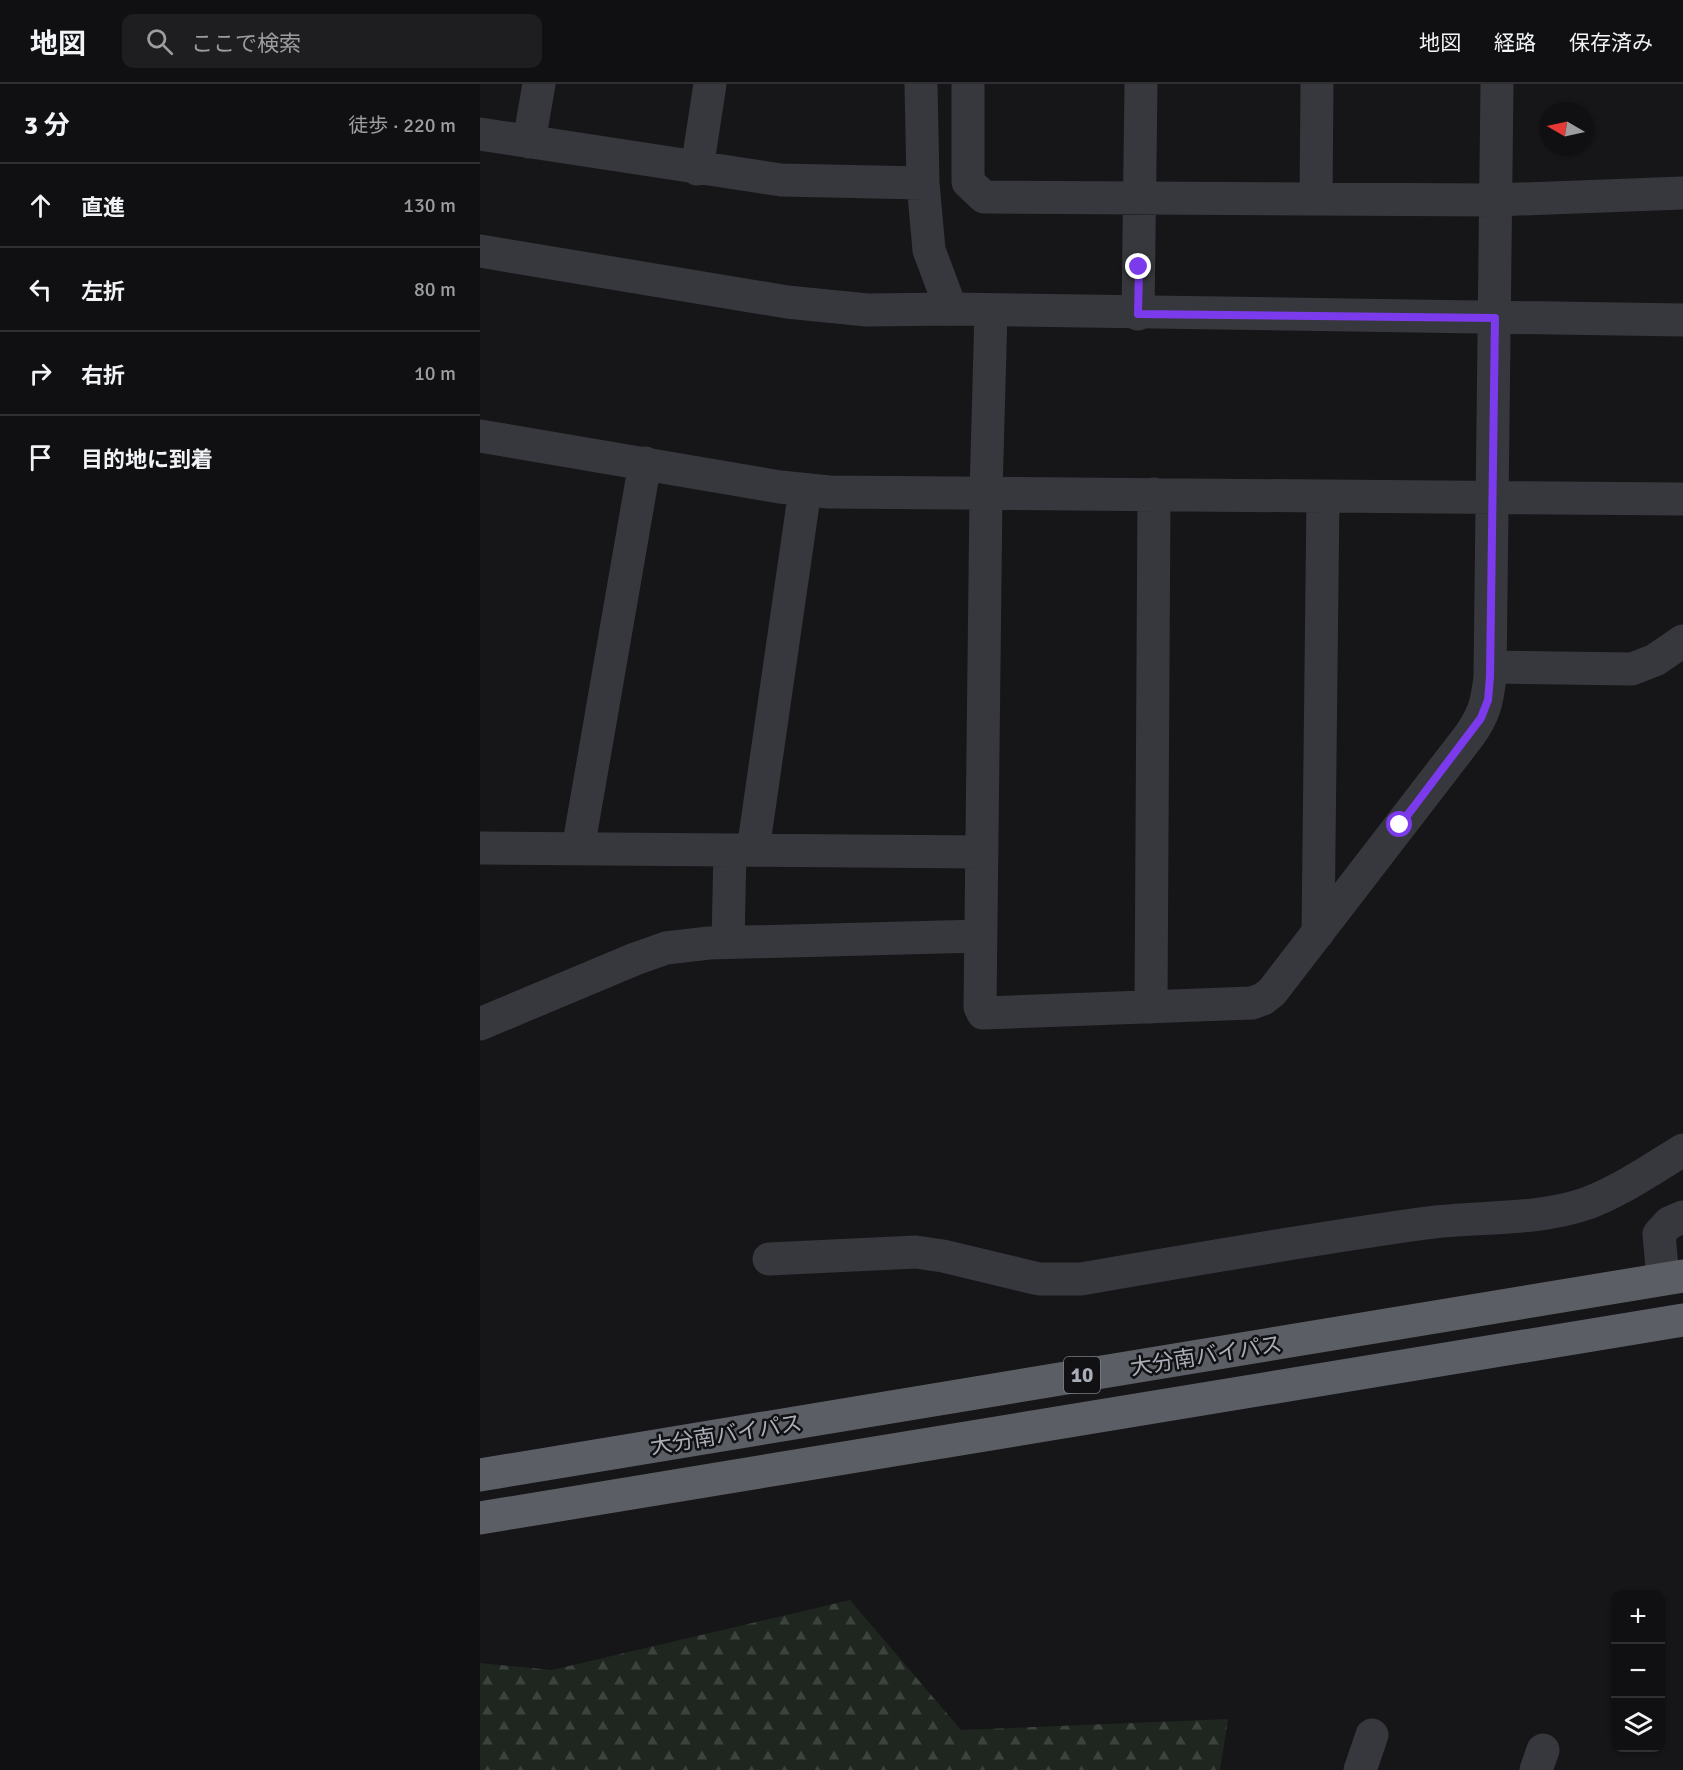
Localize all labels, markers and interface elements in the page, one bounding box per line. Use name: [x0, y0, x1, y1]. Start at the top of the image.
search box: [122, 14, 542, 68]
icon: search: [143, 25, 176, 58]
text: 地図: [30, 27, 86, 61]
text: ここで検索: [191, 30, 301, 57]
text: 地図: [1419, 30, 1461, 56]
text: 経路: [1494, 30, 1536, 56]
text: 保存済み: [1569, 30, 1653, 56]
north arrow: [1539, 102, 1593, 156]
text: 3 分: [24, 110, 70, 142]
text: 徒歩 · 220 m: [348, 113, 456, 138]
icon: ahead: [24, 189, 57, 222]
text: 130 m: [403, 193, 456, 218]
text: 直進: [81, 194, 125, 221]
route end: [1125, 253, 1151, 279]
icon: left: [24, 273, 57, 306]
text: 80 m: [414, 277, 456, 302]
text: 左折: [81, 278, 125, 305]
icon: right: [24, 357, 57, 390]
text: 10 m: [414, 361, 456, 386]
text: 右折: [81, 362, 125, 389]
icon: arrive: [24, 441, 57, 474]
text: 目的地に到着: [81, 446, 213, 473]
route start: [1386, 811, 1412, 837]
street label: 大分南バイパス: [1128, 1330, 1284, 1381]
road number: 10: [1064, 1357, 1100, 1393]
street label: 大分南バイパス: [648, 1409, 804, 1460]
map controls: [1611, 1590, 1665, 1752]
button: +: [1611, 1590, 1665, 1644]
button: −: [1611, 1644, 1665, 1698]
button: layers: [1611, 1698, 1665, 1752]

